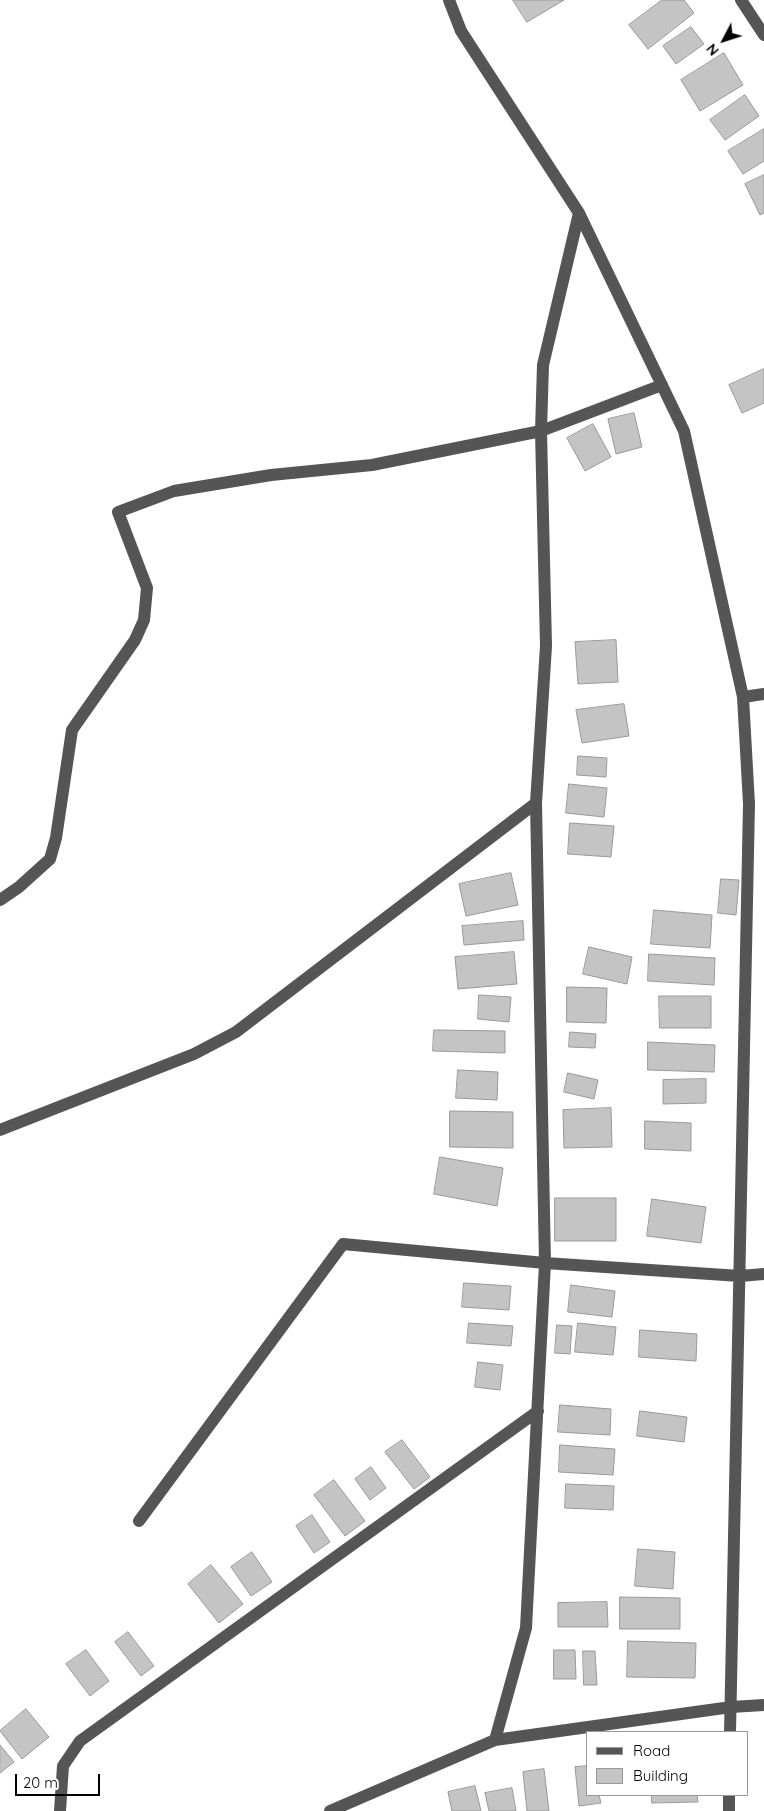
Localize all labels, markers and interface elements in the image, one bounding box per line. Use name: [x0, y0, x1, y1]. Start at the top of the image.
north arrow: [699, 15, 749, 65]
text: N: [702, 40, 723, 59]
legend: [586, 1731, 749, 1796]
text: Road: [633, 1741, 670, 1760]
scale bar: [18, 1764, 102, 1796]
text: Building: [633, 1766, 688, 1785]
text: 20 m: [23, 1773, 58, 1792]

